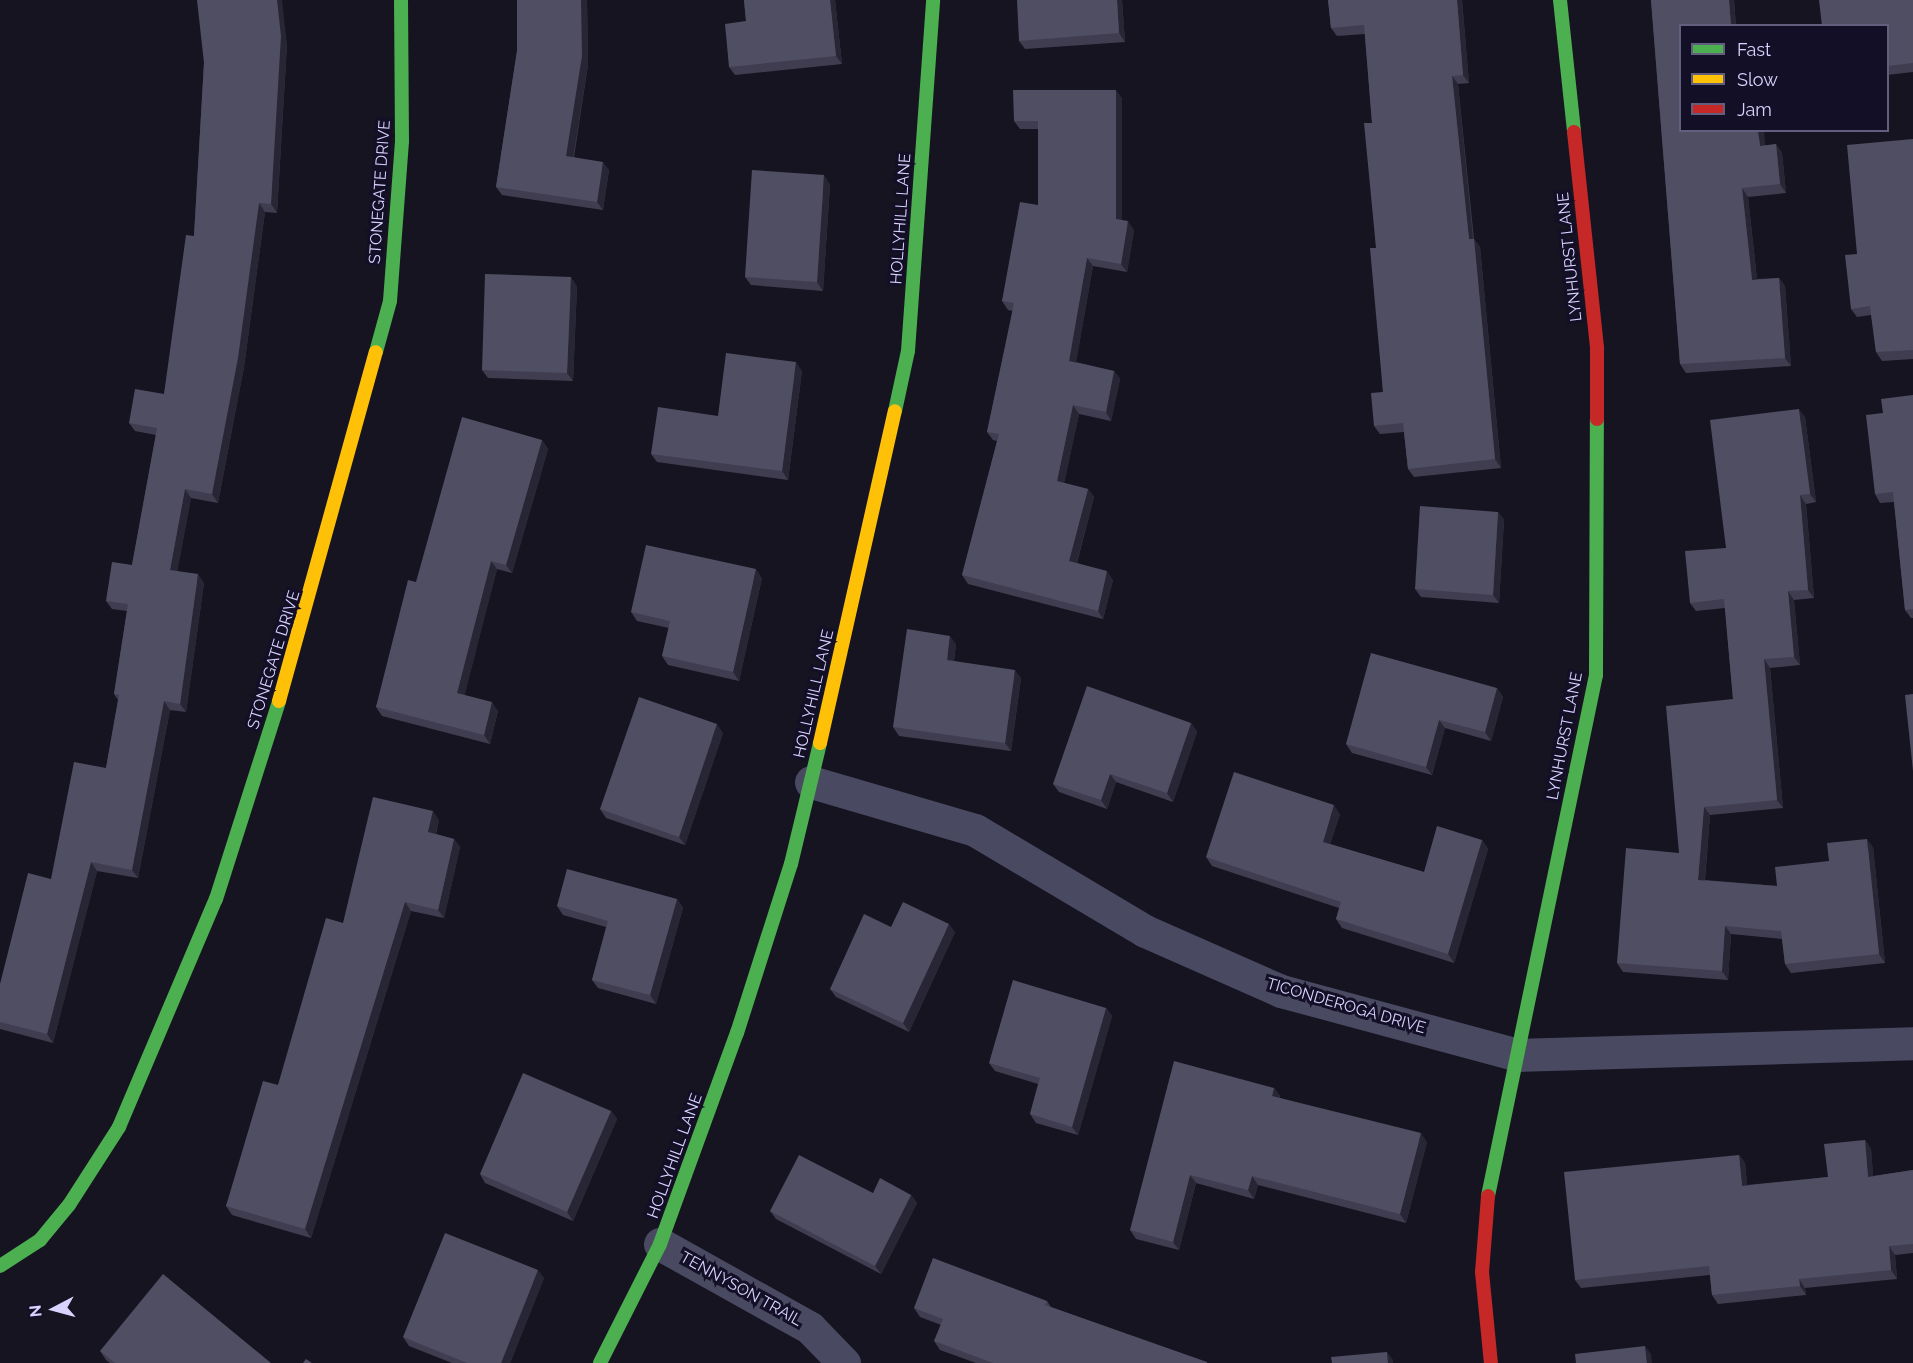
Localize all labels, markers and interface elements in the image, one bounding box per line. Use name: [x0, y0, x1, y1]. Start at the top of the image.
legend: [1679, 24, 1889, 132]
text: Fast: [1737, 39, 1771, 60]
text: Slow: [1737, 69, 1778, 90]
text: Jam: [1737, 99, 1772, 120]
street label: STONEGATE DRIVE: [365, 119, 395, 265]
street label: HOLLYHILL LANE: [887, 153, 915, 285]
street label: LYNHURST LANE: [1554, 191, 1586, 323]
street label: STONEGATE DRIVE: [244, 588, 304, 732]
street label: HOLLYHILL LANE: [790, 628, 838, 760]
street label: LYNHURST LANE: [1543, 670, 1587, 802]
street label: TICONDEROGA DRIVE: [1264, 974, 1428, 1038]
street label: HOLLYHILL LANE: [643, 1091, 707, 1221]
street label: TENNYSON TRAIL: [677, 1247, 805, 1331]
north arrow: [24, 1279, 84, 1339]
text: N: [26, 1304, 46, 1318]

